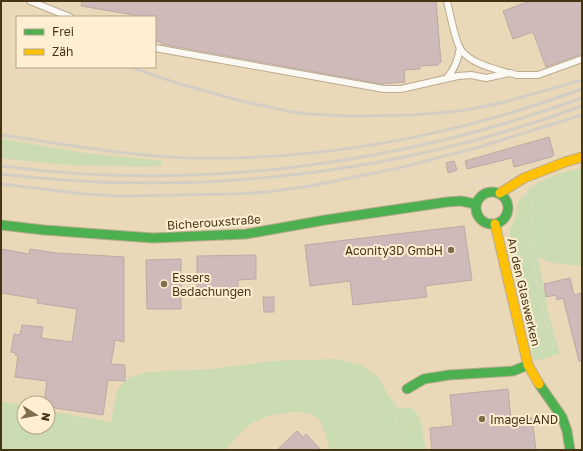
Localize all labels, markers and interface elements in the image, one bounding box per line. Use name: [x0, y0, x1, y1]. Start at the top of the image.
legend: [16, 16, 156, 68]
text: Frei: [52, 24, 74, 39]
text: Zäh: [52, 44, 73, 59]
street label: Bicherouxstraße: [166, 211, 262, 233]
street label: An den Glaswerken: [504, 236, 544, 348]
place label: Aconity3D GmbH: [345, 243, 443, 258]
marker: Aconity3D GmbH: [446, 245, 456, 255]
place label: Essers Bedachungen: [172, 270, 251, 299]
marker: Essers Bedachungen: [159, 279, 169, 289]
north arrow: [16, 395, 56, 435]
text: N: [39, 412, 53, 422]
place label: ImageLAND: [490, 412, 558, 427]
marker: ImageLAND: [477, 414, 487, 424]

